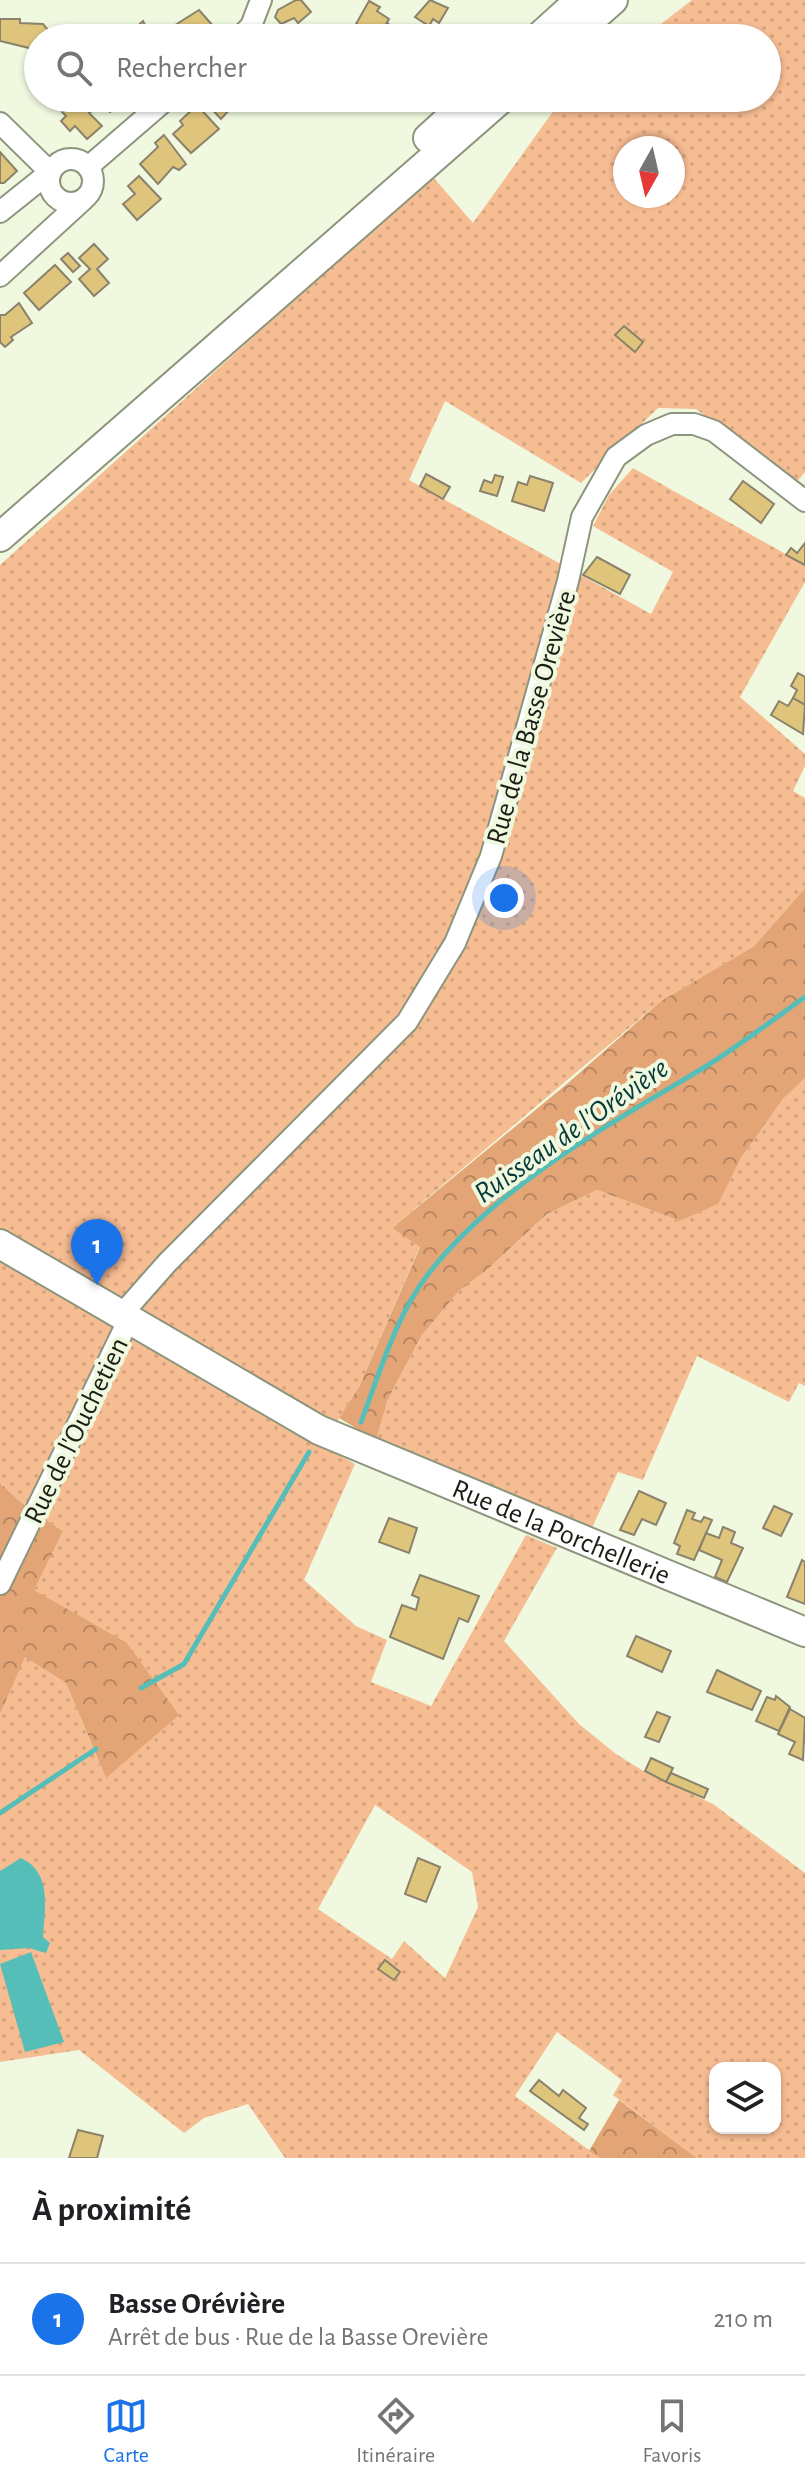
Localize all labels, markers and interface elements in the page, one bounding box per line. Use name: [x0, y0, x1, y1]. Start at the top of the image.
search box: [24, 24, 781, 112]
icon: search: [52, 46, 96, 90]
text: Rechercher: [116, 53, 247, 83]
north arrow: [613, 136, 685, 208]
street label: Rue de la Basse Orevière: [482, 587, 582, 848]
your location: [484, 878, 524, 918]
water label: Ruisseau de l'Orévière: [469, 1053, 674, 1209]
pin: 1: [71, 1219, 123, 1285]
street label: Rue de l'Ouchetien: [20, 1333, 134, 1528]
street label: Rue de la Porchellerie: [448, 1475, 674, 1590]
map controls: [709, 2062, 781, 2134]
button: layers: [709, 2062, 781, 2134]
text: À proximité: [32, 2193, 191, 2227]
text: Basse Orévière: [108, 2289, 285, 2319]
text: 1: [53, 2306, 63, 2332]
text: 210 m: [713, 2306, 773, 2332]
text: Arrêt de bus · Rue de la Basse Orevière: [108, 2324, 489, 2350]
tab: Carte: [104, 2394, 149, 2468]
tab: Itinéraire: [356, 2394, 435, 2468]
tab: Favoris: [642, 2394, 701, 2468]

